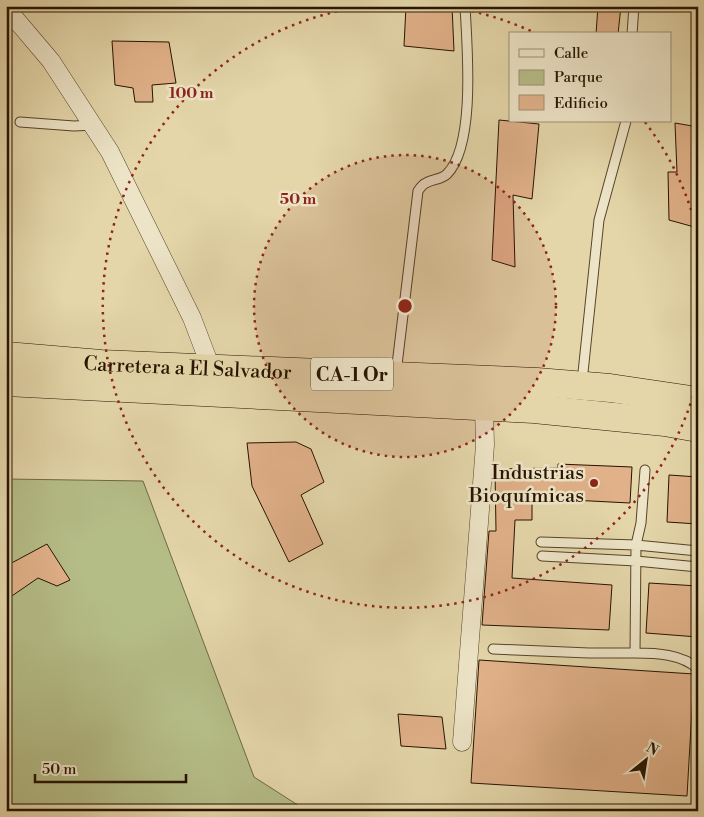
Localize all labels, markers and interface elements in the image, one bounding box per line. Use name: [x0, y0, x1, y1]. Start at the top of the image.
legend: [509, 32, 672, 122]
text: Calle: [554, 44, 588, 63]
text: Parque: [554, 68, 603, 87]
text: 100 m: [169, 84, 214, 103]
text: Edificio: [554, 94, 608, 113]
text: 50 m: [280, 190, 316, 209]
centre of rings: [396, 297, 414, 315]
street label: Carretera a El Salvador: [82, 352, 293, 386]
road number: CA-1 Or: [311, 358, 393, 390]
place label: Industrias Bioquímicas: [468, 461, 584, 509]
marker: Industrias Bioquímicas: [588, 477, 600, 489]
north arrow: [622, 734, 672, 784]
text: N: [643, 739, 661, 760]
scale bar: [35, 752, 186, 784]
text: 50 m: [42, 760, 76, 779]

